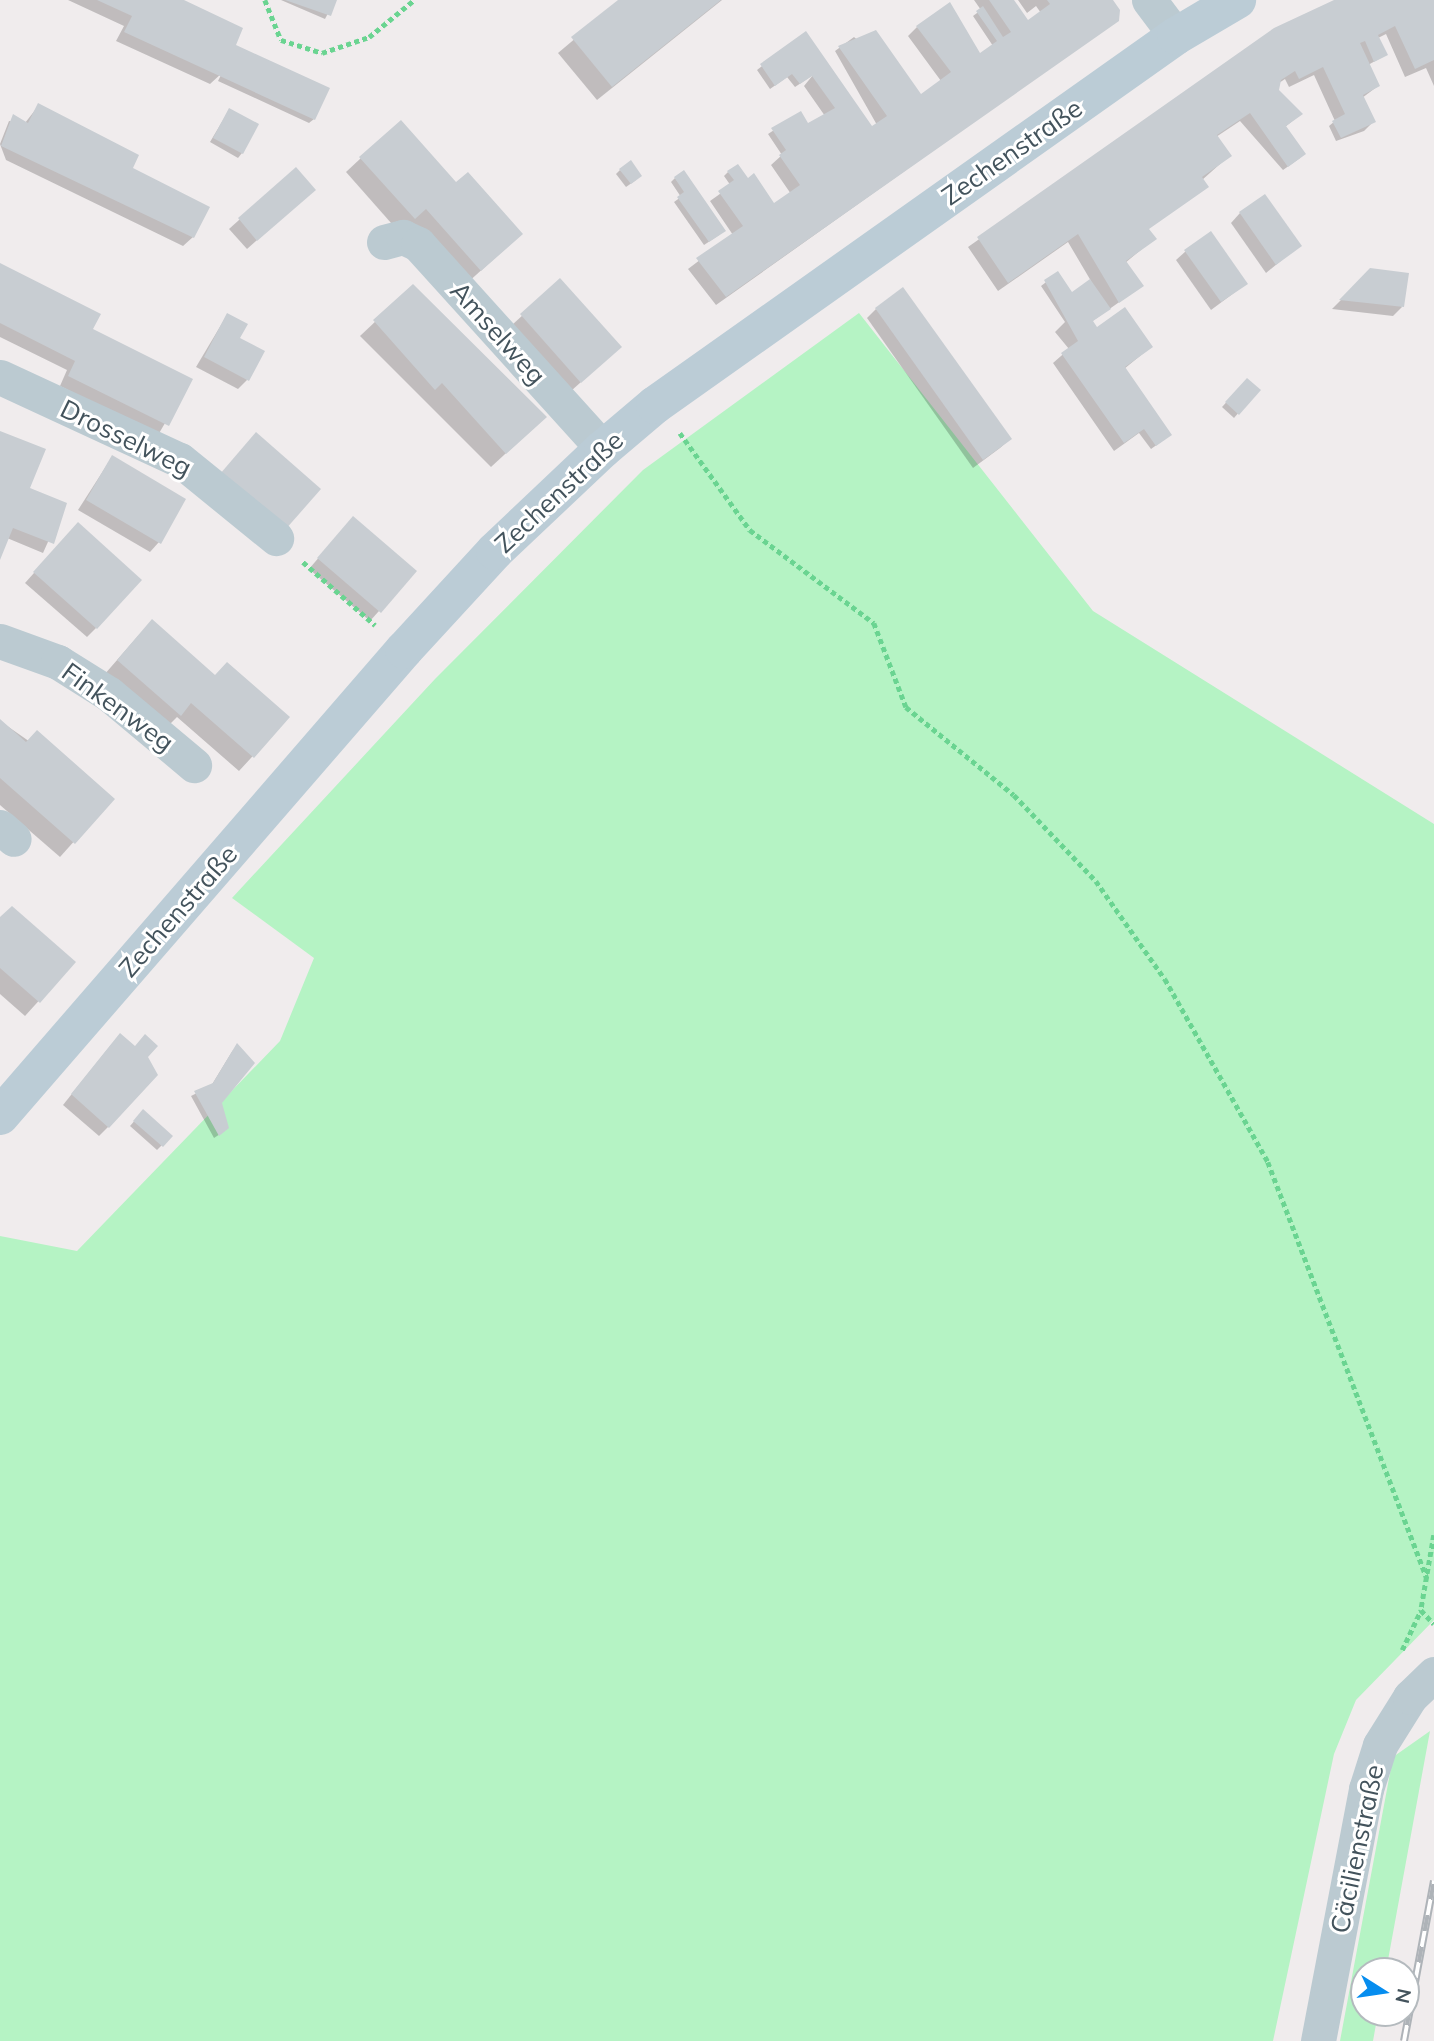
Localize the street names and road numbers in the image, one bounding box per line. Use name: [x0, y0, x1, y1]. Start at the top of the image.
street label: Zechenstraße: [936, 92, 1088, 212]
street label: Amselweg: [444, 275, 552, 391]
street label: Drosselweg: [55, 393, 197, 483]
street label: Zechenstraße: [488, 425, 630, 559]
street label: Finkenweg: [56, 656, 180, 758]
street label: Zechenstraße: [112, 839, 244, 983]
street label: Cäcilienstraße: [1324, 1762, 1390, 1936]

